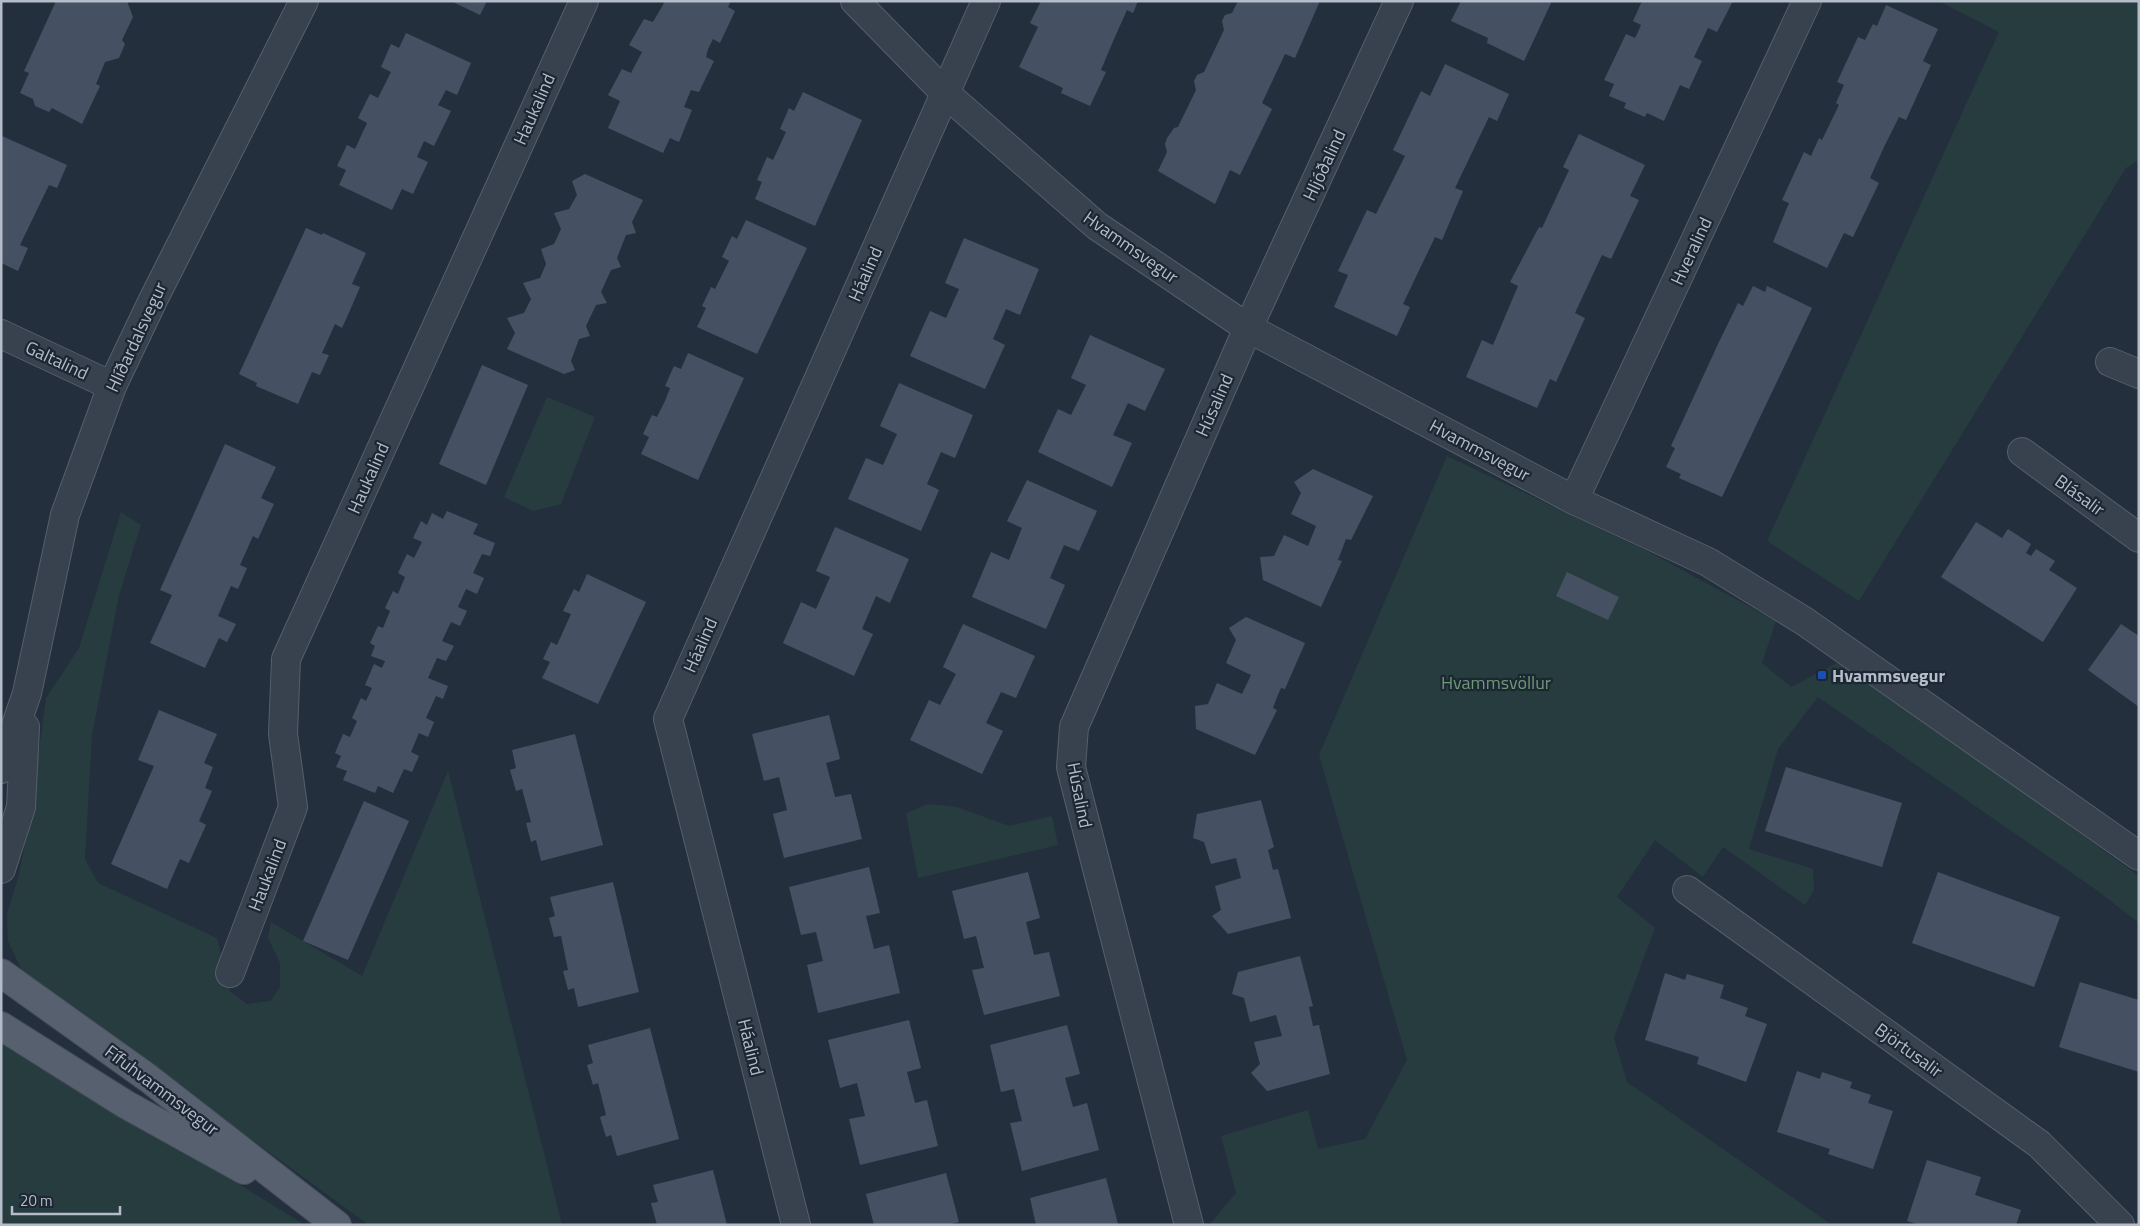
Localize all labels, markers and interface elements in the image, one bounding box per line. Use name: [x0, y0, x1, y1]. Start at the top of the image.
street label: Haukalind: [506, 69, 562, 149]
street label: Hljóðalind: [1296, 125, 1352, 205]
street label: Hvammsvegur: [1078, 204, 1184, 290]
street label: Hveralind: [1663, 213, 1719, 289]
street label: Háalind: [841, 242, 889, 306]
street label: Hlíðardalsvegur: [99, 278, 173, 396]
street label: Galtalind: [21, 334, 93, 386]
street label: Húsalind: [1188, 369, 1240, 441]
street label: Hvammsvegur: [1425, 412, 1535, 488]
street label: Haukalind: [340, 438, 396, 518]
street label: Blásalir: [2049, 468, 2111, 522]
street label: Háalind: [676, 613, 724, 677]
place label: Hvammsvegur: [1832, 662, 1945, 689]
park label: Hvammsvöllur: [1441, 669, 1551, 696]
marker: Hvammsvegur: [1816, 669, 1828, 681]
street label: Húsalind: [1060, 760, 1100, 830]
street label: Haukalind: [241, 835, 293, 915]
street label: Háalind: [731, 1016, 771, 1078]
street label: Björtusalir: [1869, 1016, 1949, 1084]
street label: Fífuhvammsvegur: [99, 1038, 225, 1142]
scale bar: [12, 1184, 120, 1216]
text: 20 m: [20, 1189, 53, 1212]

